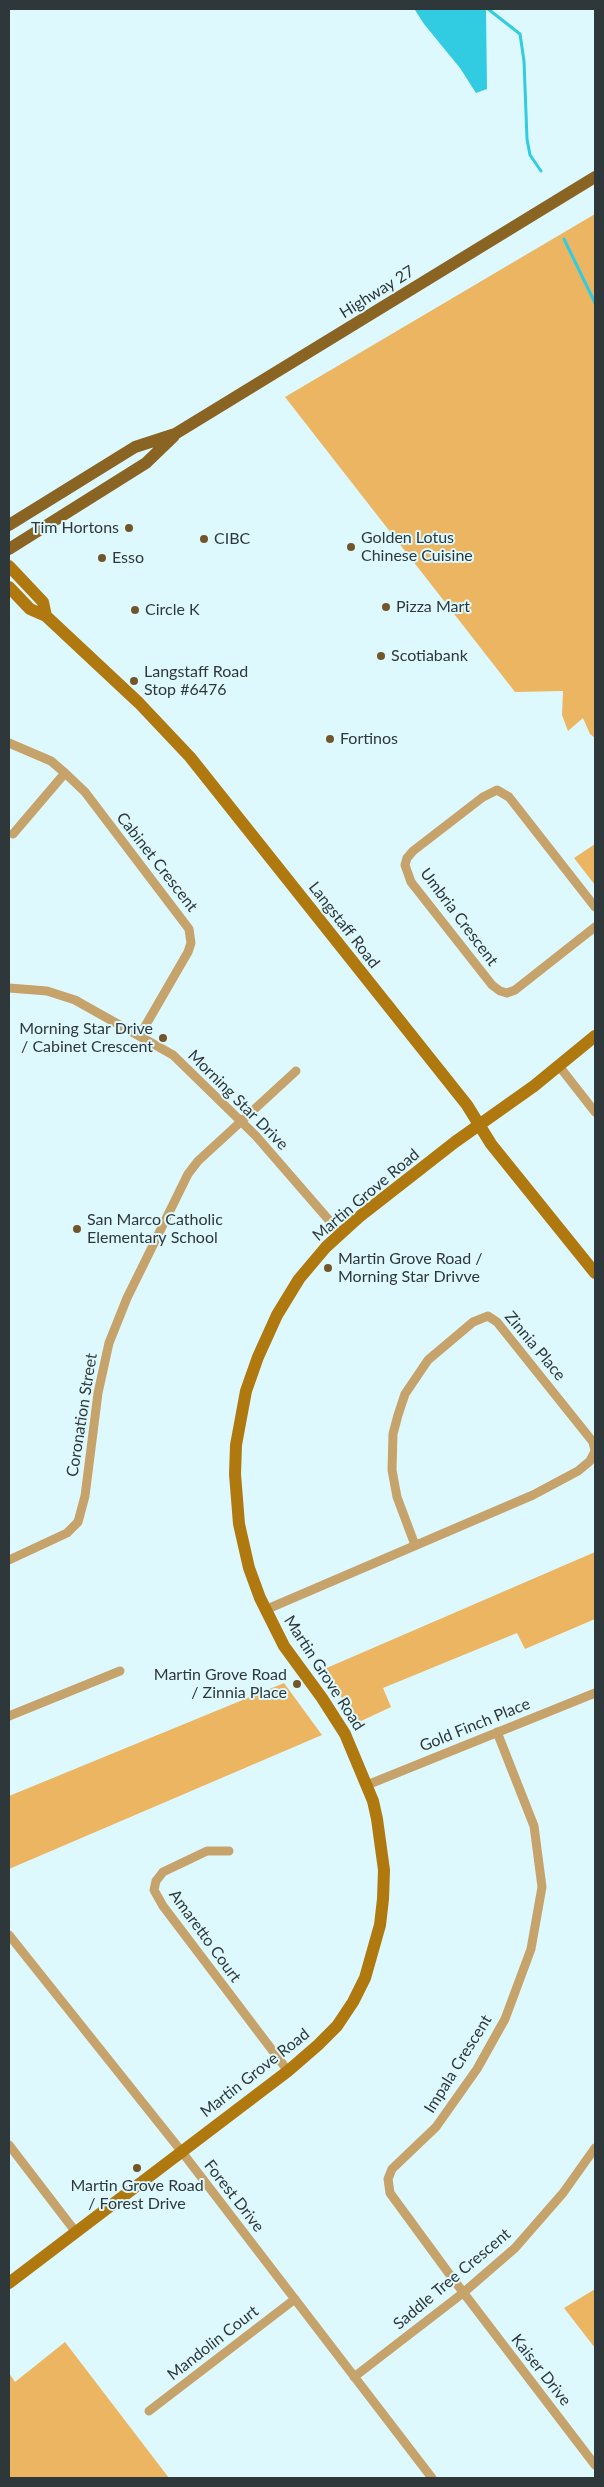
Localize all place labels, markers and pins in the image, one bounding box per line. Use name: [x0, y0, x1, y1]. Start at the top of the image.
place label: Tim Hortons: [31, 518, 119, 538]
marker: Tim Hortons: [123, 522, 135, 534]
place label: Golden Lotus Chinese Cuisine: [361, 528, 473, 566]
place label: CIBC: [214, 529, 250, 549]
marker: CIBC: [198, 533, 210, 545]
marker: Golden Lotus Chinese Cuisine: [345, 541, 357, 553]
place label: Esso: [112, 548, 144, 568]
marker: Esso: [96, 552, 108, 564]
place label: Pizza Mart: [396, 597, 470, 617]
place label: Circle K: [145, 600, 200, 620]
marker: Pizza Mart: [380, 601, 392, 613]
marker: Circle K: [129, 604, 141, 616]
place label: Scotiabank: [391, 646, 468, 666]
marker: Scotiabank: [375, 650, 387, 662]
place label: Langstaff Road Stop #6476: [144, 662, 248, 700]
marker: Langstaff Road Stop #6476: [128, 675, 140, 687]
place label: Fortinos: [340, 729, 398, 749]
marker: Fortinos: [324, 733, 336, 745]
place label: Morning Star Drive / Cabinet Crescent: [19, 1019, 153, 1057]
marker: Morning Star Drive / Cabinet Crescent: [157, 1032, 169, 1044]
place label: San Marco Catholic Elementary School: [87, 1210, 223, 1248]
marker: San Marco Catholic Elementary School: [71, 1223, 83, 1235]
place label: Martin Grove Road / Morning Star Drivve: [338, 1249, 483, 1287]
marker: Martin Grove Road / Morning Star Drivve: [322, 1262, 334, 1274]
place label: Martin Grove Road / Zinnia Place: [154, 1665, 287, 1703]
marker: Martin Grove Road / Zinnia Place: [291, 1678, 303, 1690]
marker: Martin Grove Road / Forest Drive: [131, 2162, 143, 2174]
place label: Martin Grove Road / Forest Drive: [70, 2176, 204, 2214]

